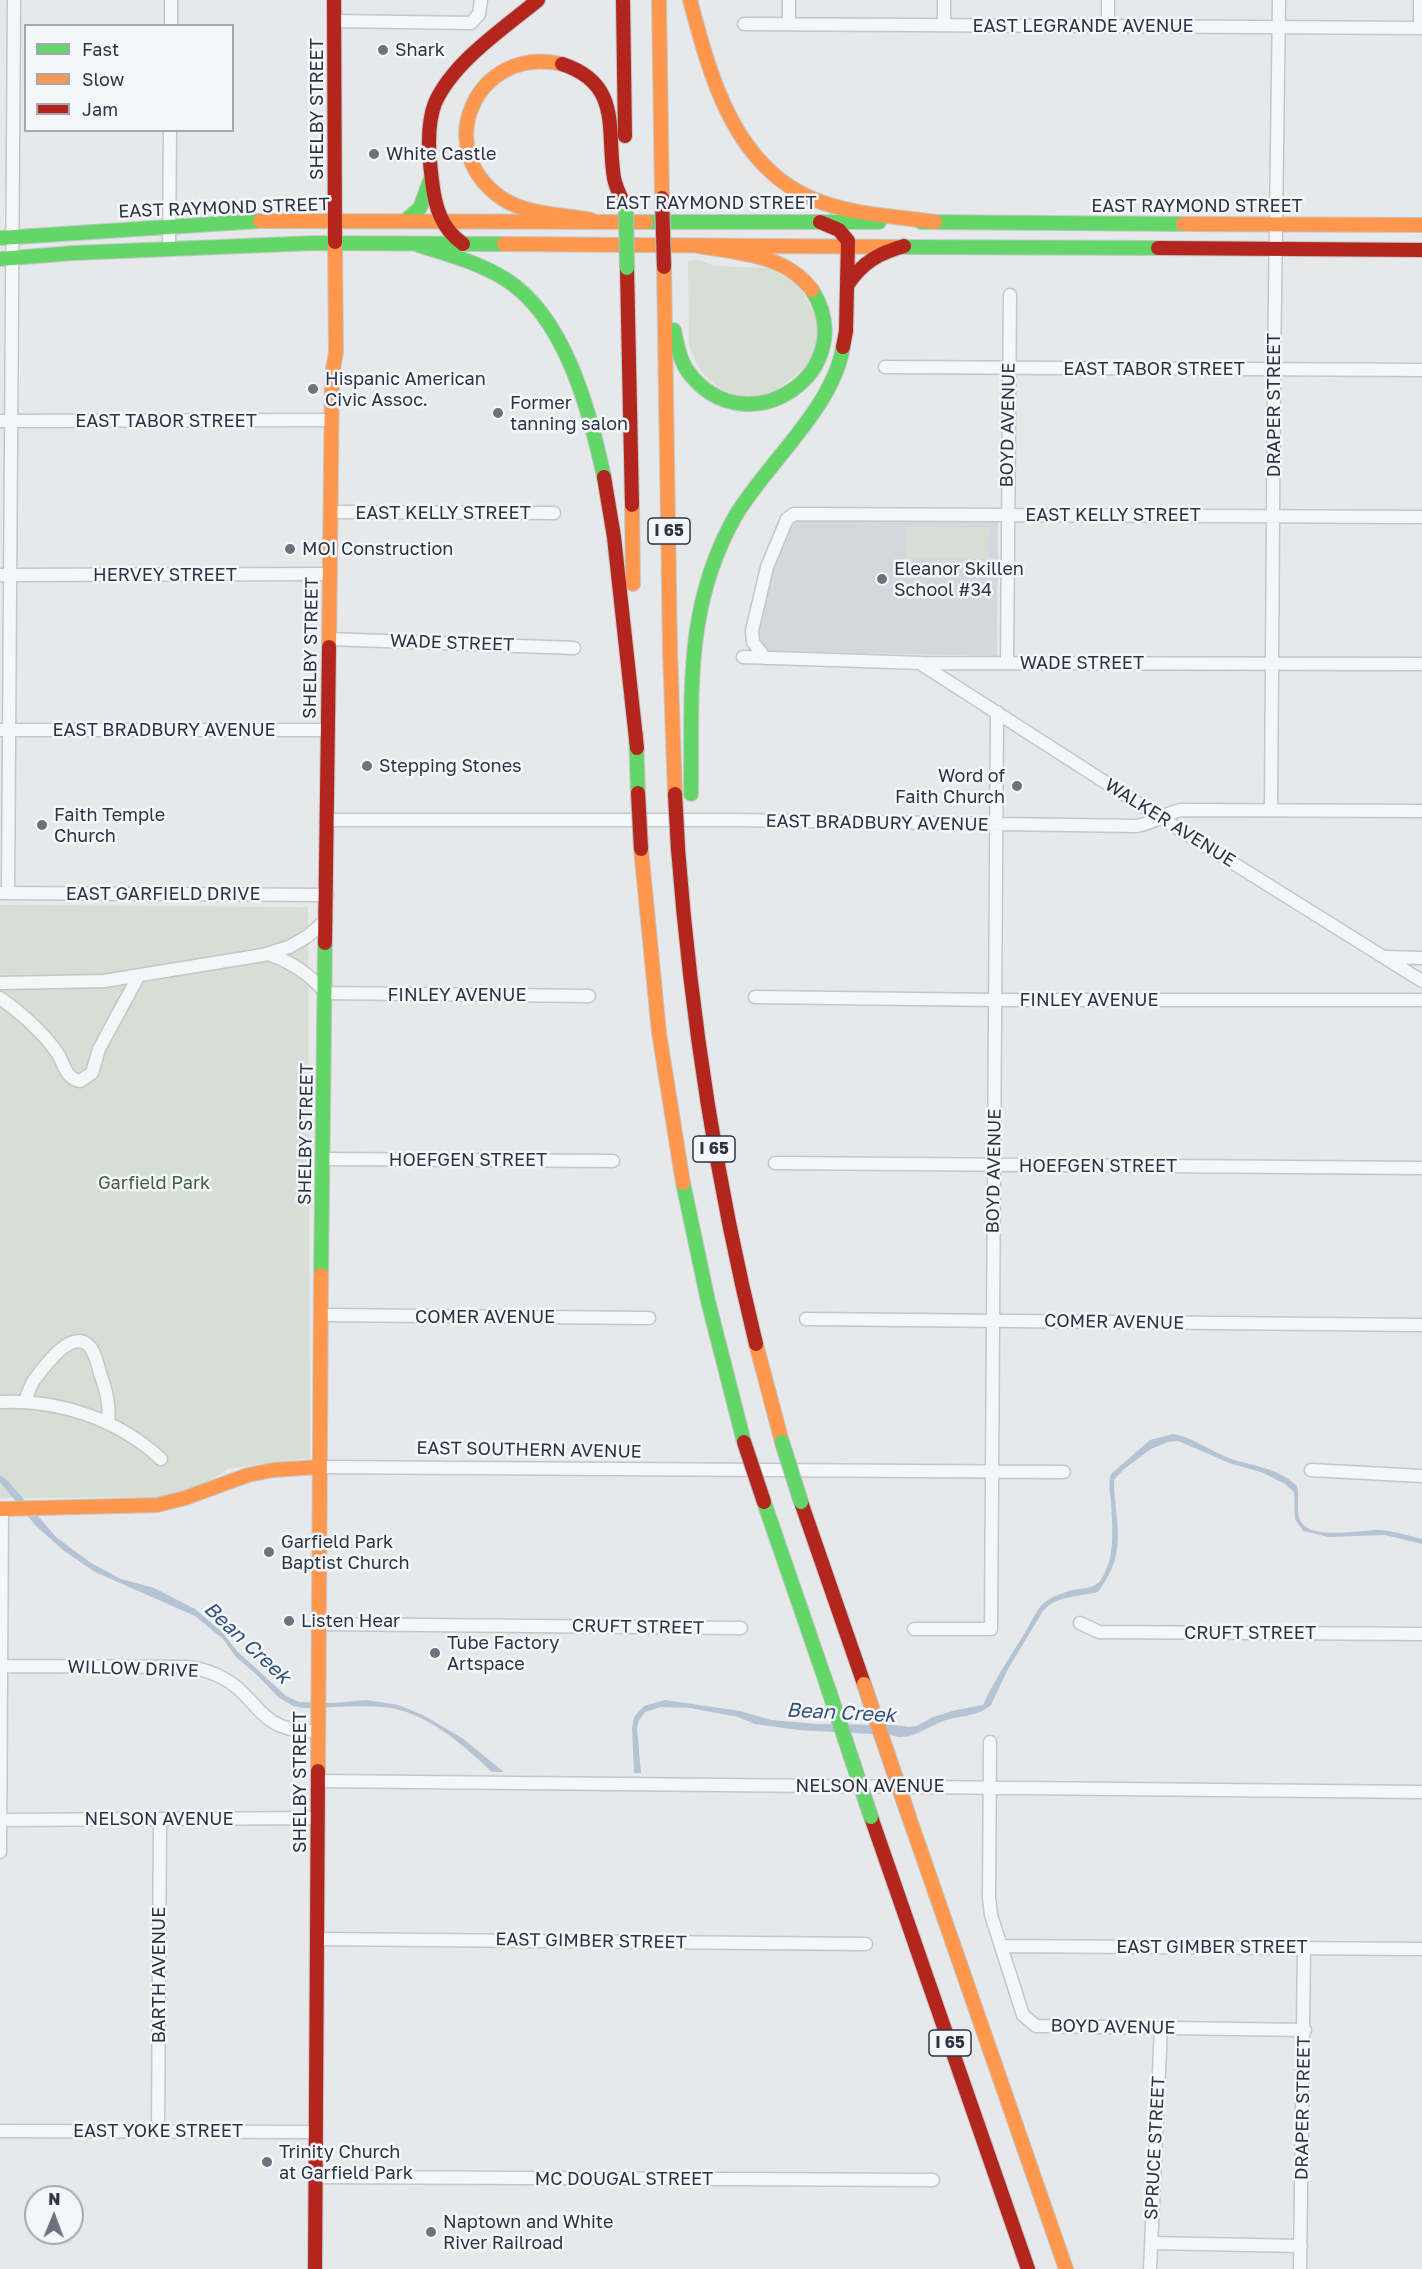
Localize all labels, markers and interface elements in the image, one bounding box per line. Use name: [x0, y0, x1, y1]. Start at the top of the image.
street label: EAST LEGRANDE AVENUE: [972, 15, 1194, 37]
legend: [24, 24, 234, 132]
text: Fast: [82, 38, 119, 60]
street label: SHELBY STREET: [306, 38, 328, 180]
place label: Shark: [395, 39, 445, 61]
marker: Shark: [376, 43, 390, 57]
text: Slow: [82, 68, 124, 90]
text: Jam: [82, 98, 118, 120]
place label: White Castle: [386, 143, 496, 165]
marker: White Castle: [367, 147, 381, 161]
street label: EAST RAYMOND STREET: [605, 192, 817, 214]
street label: EAST RAYMOND STREET: [118, 194, 330, 222]
street label: EAST RAYMOND STREET: [1091, 195, 1303, 217]
street label: DRAPER STREET: [1263, 333, 1285, 477]
street label: EAST TABOR STREET: [1063, 358, 1245, 380]
street label: BOYD AVENUE: [996, 362, 1020, 488]
place label: Hispanic American Civic Assoc.: [325, 368, 486, 410]
marker: Hispanic American Civic Assoc.: [306, 382, 320, 396]
place label: Former tanning salon: [510, 392, 628, 434]
marker: Former tanning salon: [491, 406, 505, 420]
street label: EAST TABOR STREET: [75, 410, 257, 432]
street label: EAST KELLY STREET: [355, 502, 531, 524]
street label: EAST KELLY STREET: [1025, 504, 1201, 526]
road number: I 65: [648, 518, 690, 544]
place label: MOI Construction: [302, 538, 453, 560]
marker: MOI Construction: [283, 542, 297, 556]
place label: Eleanor Skillen School #34: [894, 558, 1024, 600]
street label: HERVEY STREET: [93, 564, 237, 586]
marker: Eleanor Skillen School #34: [875, 572, 889, 586]
street label: SHELBY STREET: [299, 577, 323, 719]
street label: WADE STREET: [389, 630, 515, 656]
street label: WADE STREET: [1020, 652, 1144, 674]
street label: EAST BRADBURY AVENUE: [52, 719, 276, 741]
place label: Stepping Stones: [379, 755, 522, 777]
marker: Stepping Stones: [360, 759, 374, 773]
place label: Word of Faith Church: [895, 765, 1005, 808]
street label: WALKER AVENUE: [1101, 774, 1239, 872]
marker: Word of Faith Church: [1010, 779, 1024, 793]
place label: Faith Temple Church: [54, 804, 165, 846]
street label: EAST BRADBURY AVENUE: [765, 810, 989, 836]
marker: Faith Temple Church: [35, 818, 49, 832]
street label: EAST GARFIELD DRIVE: [66, 883, 260, 905]
street label: FINLEY AVENUE: [388, 984, 526, 1006]
street label: FINLEY AVENUE: [1020, 989, 1158, 1011]
street label: SHELBY STREET: [294, 1063, 318, 1205]
street label: BOYD AVENUE: [982, 1108, 1006, 1234]
road number: I 65: [693, 1136, 735, 1162]
street label: HOEFGEN STREET: [389, 1149, 547, 1171]
street label: HOEFGEN STREET: [1019, 1155, 1177, 1177]
park label: Garfield Park: [98, 1172, 210, 1194]
street label: COMER AVENUE: [415, 1306, 555, 1328]
street label: COMER AVENUE: [1044, 1310, 1184, 1334]
street label: EAST SOUTHERN AVENUE: [416, 1437, 642, 1463]
place label: Garfield Park Baptist Church: [281, 1531, 409, 1574]
marker: Garfield Park Baptist Church: [262, 1545, 276, 1559]
water label: Bean Creek: [199, 1597, 295, 1689]
place label: Listen Hear: [301, 1610, 400, 1632]
marker: Listen Hear: [282, 1614, 296, 1628]
street label: CRUFT STREET: [572, 1615, 704, 1639]
street label: CRUFT STREET: [1184, 1622, 1316, 1644]
place label: Tube Factory Artspace: [447, 1632, 559, 1674]
marker: Tube Factory Artspace: [428, 1646, 442, 1660]
street label: WILLOW DRIVE: [67, 1656, 199, 1682]
water label: Bean Creek: [786, 1698, 896, 1728]
street label: SHELBY STREET: [289, 1711, 311, 1853]
street label: NELSON AVENUE: [796, 1775, 944, 1797]
street label: NELSON AVENUE: [85, 1808, 233, 1830]
street label: BARTH AVENUE: [148, 1907, 170, 2043]
street label: EAST GIMBER STREET: [495, 1929, 687, 1953]
street label: EAST GIMBER STREET: [1116, 1936, 1308, 1958]
street label: BOYD AVENUE: [1050, 2015, 1176, 2039]
road number: I 65: [929, 2030, 971, 2056]
street label: DRAPER STREET: [1291, 2036, 1315, 2180]
street label: SPRUCE STREET: [1140, 2075, 1170, 2221]
street label: EAST YOKE STREET: [73, 2120, 243, 2142]
place label: Trinity Church at Garfield Park: [279, 2141, 413, 2184]
marker: Trinity Church at Garfield Park: [260, 2155, 274, 2169]
street label: MC DOUGAL STREET: [535, 2168, 713, 2190]
north arrow: [24, 2185, 84, 2245]
text: N: [48, 2189, 61, 2209]
place label: Naptown and White River Railroad: [443, 2211, 614, 2254]
marker: Naptown and White River Railroad: [424, 2225, 438, 2239]

